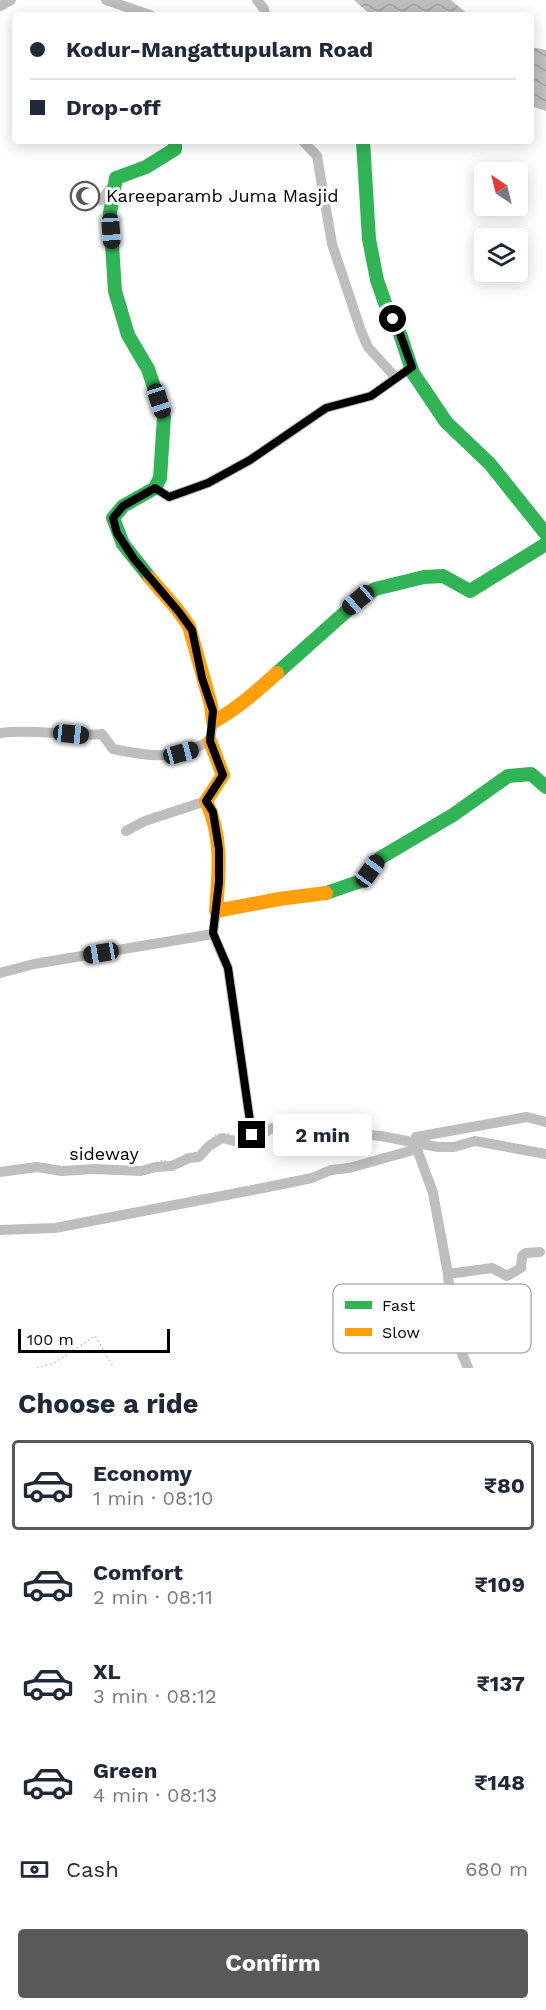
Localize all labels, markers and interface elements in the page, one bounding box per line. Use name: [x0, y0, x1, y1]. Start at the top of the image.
text: Kodur-Mangattupulam Road: [66, 37, 373, 62]
text: Drop-off: [66, 95, 161, 120]
north arrow: [474, 162, 528, 216]
map controls: [474, 162, 528, 282]
mosque icon: Kareeparamb Juma Masjid: [69, 180, 101, 212]
place label: Kareeparamb Juma Masjid: [106, 185, 338, 206]
car: [101, 212, 121, 250]
button: layers: [474, 228, 528, 282]
route start: [379, 305, 406, 332]
car: [145, 381, 173, 421]
car: [339, 581, 377, 619]
car: [52, 723, 90, 745]
car: [161, 740, 201, 766]
car: [352, 851, 388, 891]
car: [82, 941, 120, 965]
callout: 2 min: [273, 1114, 372, 1156]
route end: [238, 1121, 265, 1148]
text: 2 min: [295, 1123, 350, 1147]
street label: sideway: [69, 1143, 139, 1164]
legend: [333, 1284, 531, 1353]
text: Fast: [382, 1296, 415, 1315]
text: Slow: [382, 1323, 420, 1342]
scale bar: [18, 1326, 170, 1354]
text: 100 m: [27, 1330, 74, 1349]
text: Choose a ride: [18, 1388, 198, 1420]
icon: car: [21, 1458, 75, 1512]
text: Economy: [93, 1461, 192, 1486]
text: ₹80: [484, 1473, 525, 1498]
text: 1 min · 08:10: [93, 1486, 213, 1510]
icon: car: [21, 1557, 75, 1611]
text: Comfort: [93, 1560, 183, 1585]
text: ₹109: [475, 1572, 525, 1597]
text: 2 min · 08:11: [93, 1585, 213, 1609]
icon: car: [21, 1656, 75, 1710]
text: XL: [93, 1659, 121, 1684]
text: ₹137: [476, 1671, 525, 1696]
text: 3 min · 08:12: [93, 1684, 217, 1708]
icon: car: [21, 1755, 75, 1809]
text: Green: [93, 1758, 157, 1783]
text: ₹148: [474, 1770, 525, 1795]
text: 4 min · 08:13: [93, 1783, 217, 1807]
icon: cash: [18, 1853, 51, 1886]
text: Cash: [66, 1857, 119, 1882]
text: 680 m: [465, 1857, 528, 1881]
button: Confirm: [18, 1929, 528, 1998]

